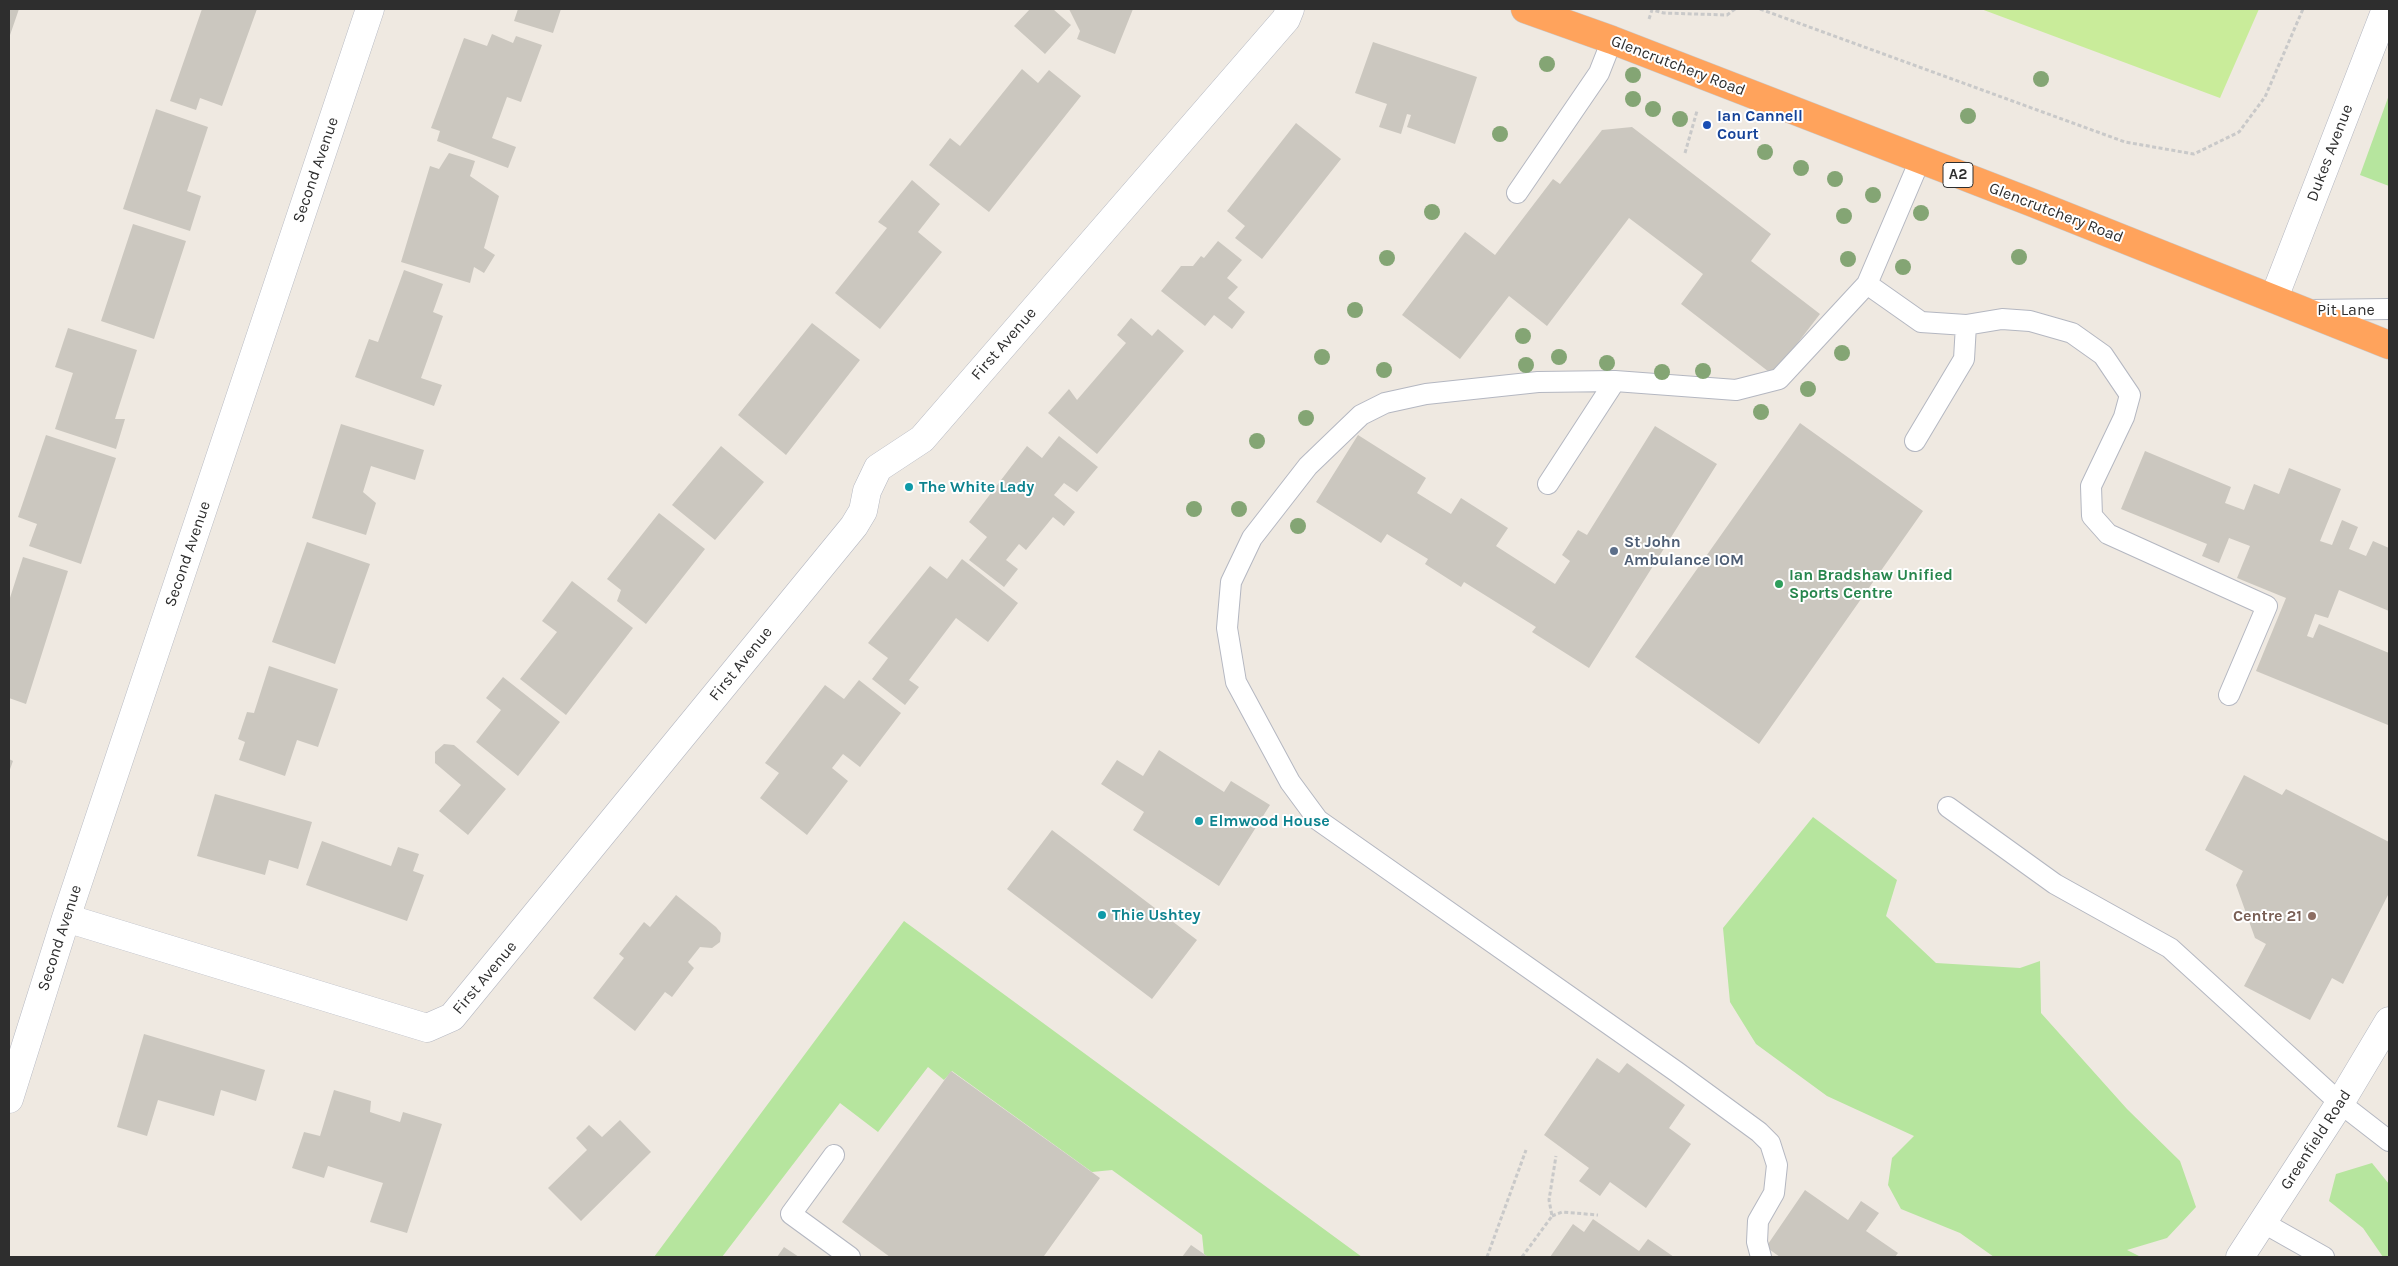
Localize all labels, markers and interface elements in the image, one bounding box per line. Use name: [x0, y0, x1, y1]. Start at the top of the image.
street label: Glencrutchery Road: [1608, 32, 1748, 100]
street label: Dukes Avenue: [2303, 102, 2357, 204]
place label: Ian Cannell Court: [1717, 106, 1803, 144]
street label: Second Avenue: [289, 115, 343, 225]
marker: Ian Cannell Court: [1701, 119, 1713, 131]
road number: A2: [1943, 162, 1973, 188]
street label: Glencrutchery Road: [1986, 179, 2126, 247]
street label: Pit Lane: [2317, 300, 2375, 320]
street label: First Avenue: [967, 304, 1041, 384]
place label: The White Lady: [919, 477, 1034, 497]
marker: The White Lady: [903, 481, 915, 493]
street label: Second Avenue: [161, 499, 215, 609]
place label: St John Ambulance IOM: [1624, 532, 1744, 570]
marker: St John Ambulance IOM: [1608, 545, 1620, 557]
place label: Ian Bradshaw Unified Sports Centre: [1789, 565, 1953, 603]
marker: Ian Bradshaw Unified Sports Centre: [1773, 578, 1785, 590]
street label: First Avenue: [705, 623, 777, 705]
place label: Elmwood House: [1209, 811, 1330, 831]
marker: Elmwood House: [1193, 815, 1205, 827]
street label: Second Avenue: [34, 882, 86, 994]
place label: Thie Ushtey: [1112, 905, 1201, 925]
place label: Centre 21: [2233, 906, 2302, 926]
marker: Thie Ushtey: [1096, 909, 1108, 921]
marker: Centre 21: [2306, 910, 2318, 922]
street label: First Avenue: [449, 937, 521, 1019]
street label: Greenfield Road: [2277, 1086, 2355, 1194]

